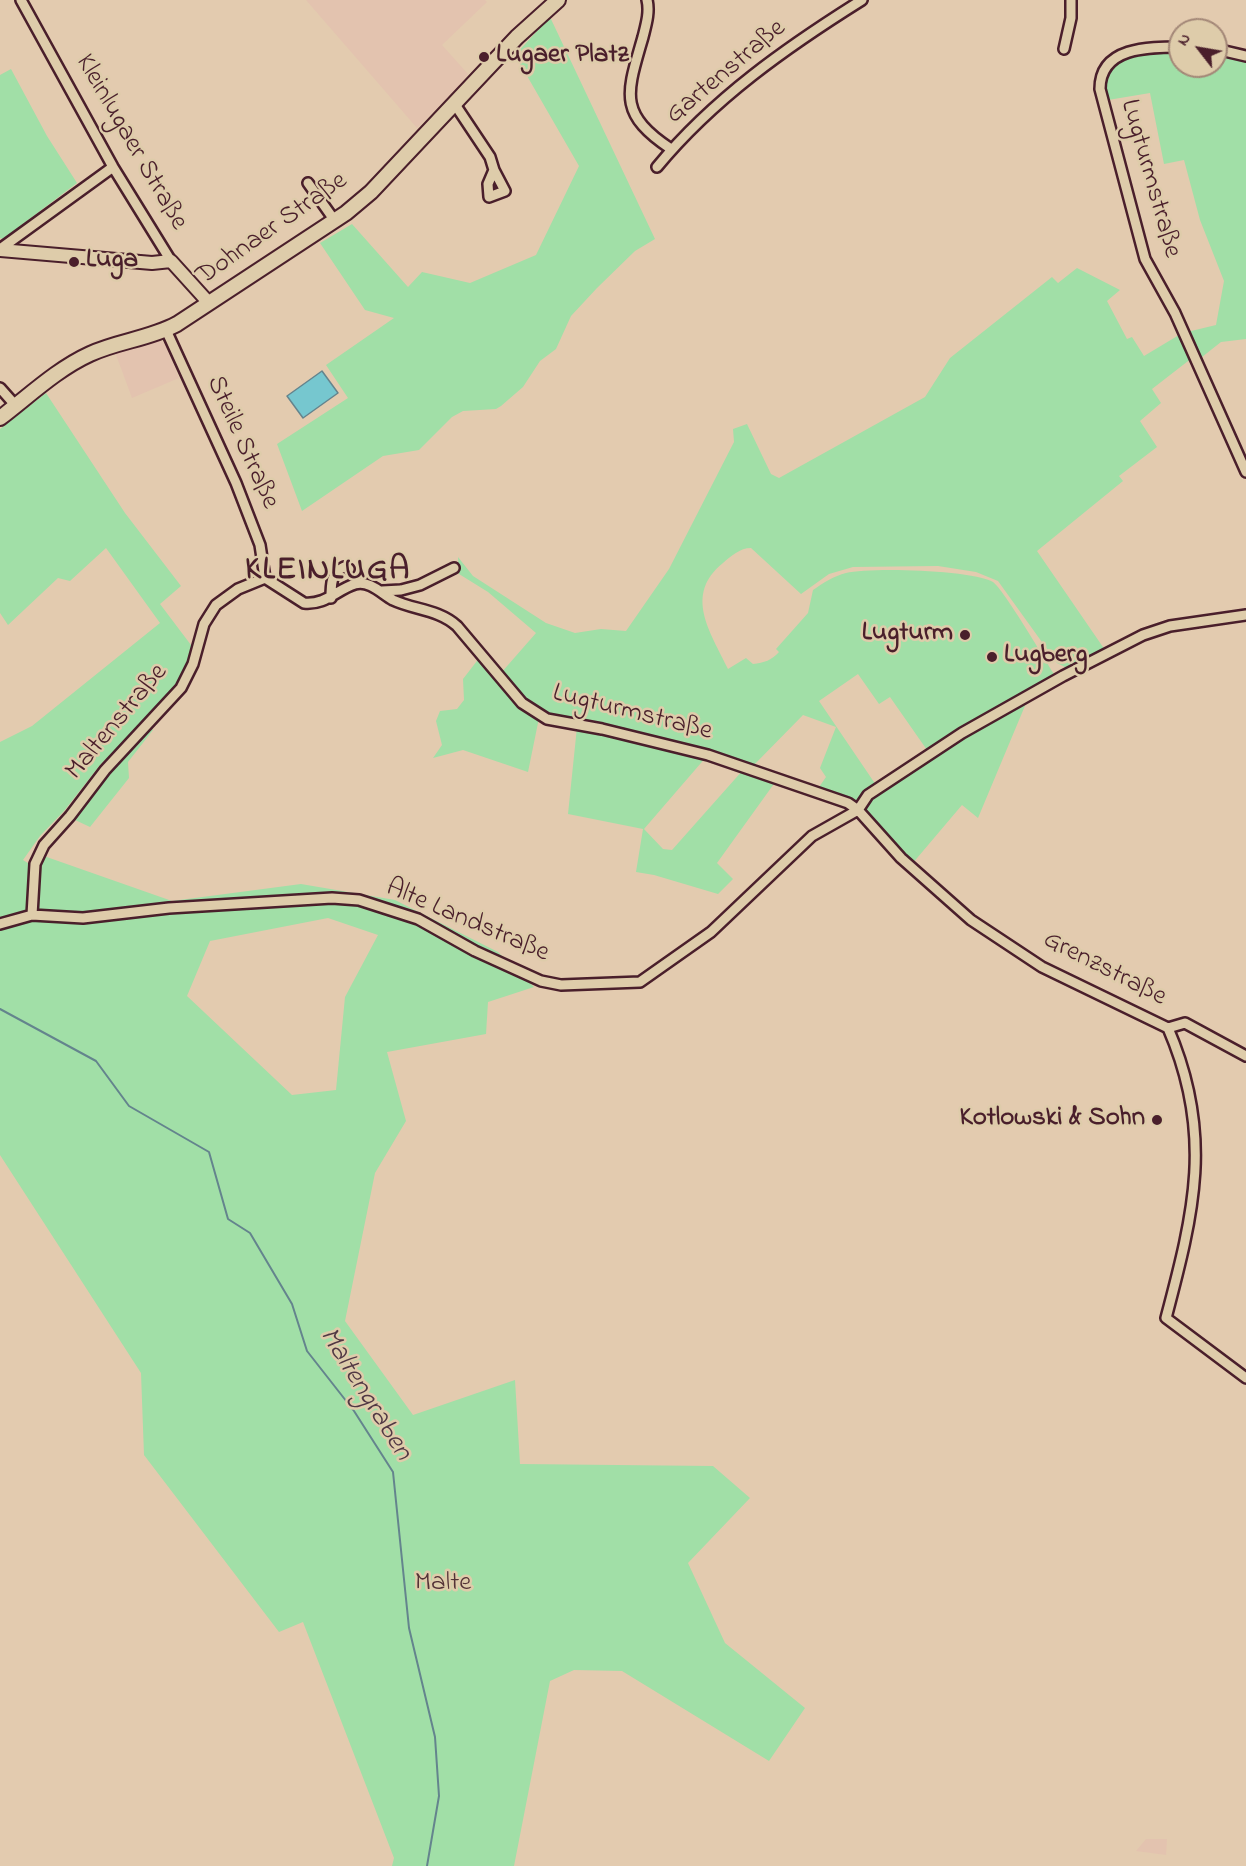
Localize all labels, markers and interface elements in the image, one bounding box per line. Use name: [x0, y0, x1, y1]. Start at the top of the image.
street label: Gartenstraße: [661, 14, 793, 132]
north arrow: [1168, 18, 1228, 78]
text: N: [1171, 29, 1197, 51]
place label: Lugaer Platz: [496, 41, 629, 73]
street label: Kleinlugaer Straße: [67, 49, 193, 237]
marker: Lugaer Platz: [477, 50, 491, 64]
street label: Lugturmstraße: [1111, 96, 1187, 262]
street label: Dohnaer Straße: [191, 166, 355, 294]
place label: Luga: [86, 246, 138, 278]
marker: Luga: [67, 255, 81, 269]
street label: Steile Straße: [197, 371, 285, 515]
district label: KLEINLUGA: [245, 553, 411, 593]
place label: Lugturm: [862, 619, 953, 651]
marker: Lugturm: [958, 628, 972, 642]
place label: Lugberg: [1004, 641, 1087, 673]
marker: Lugberg: [985, 650, 999, 664]
street label: Maltenstraße: [60, 658, 176, 788]
street label: Lugturmstraße: [549, 679, 715, 749]
street label: Alte Landstraße: [381, 873, 553, 971]
street label: Grenzstraße: [1037, 925, 1171, 1015]
place label: Kotlowski & Sohn: [960, 1104, 1145, 1136]
marker: Kotlowski & Sohn: [1150, 1113, 1164, 1127]
water label: Maltengraben: [310, 1322, 418, 1468]
park label: Malte: [415, 1569, 471, 1601]

